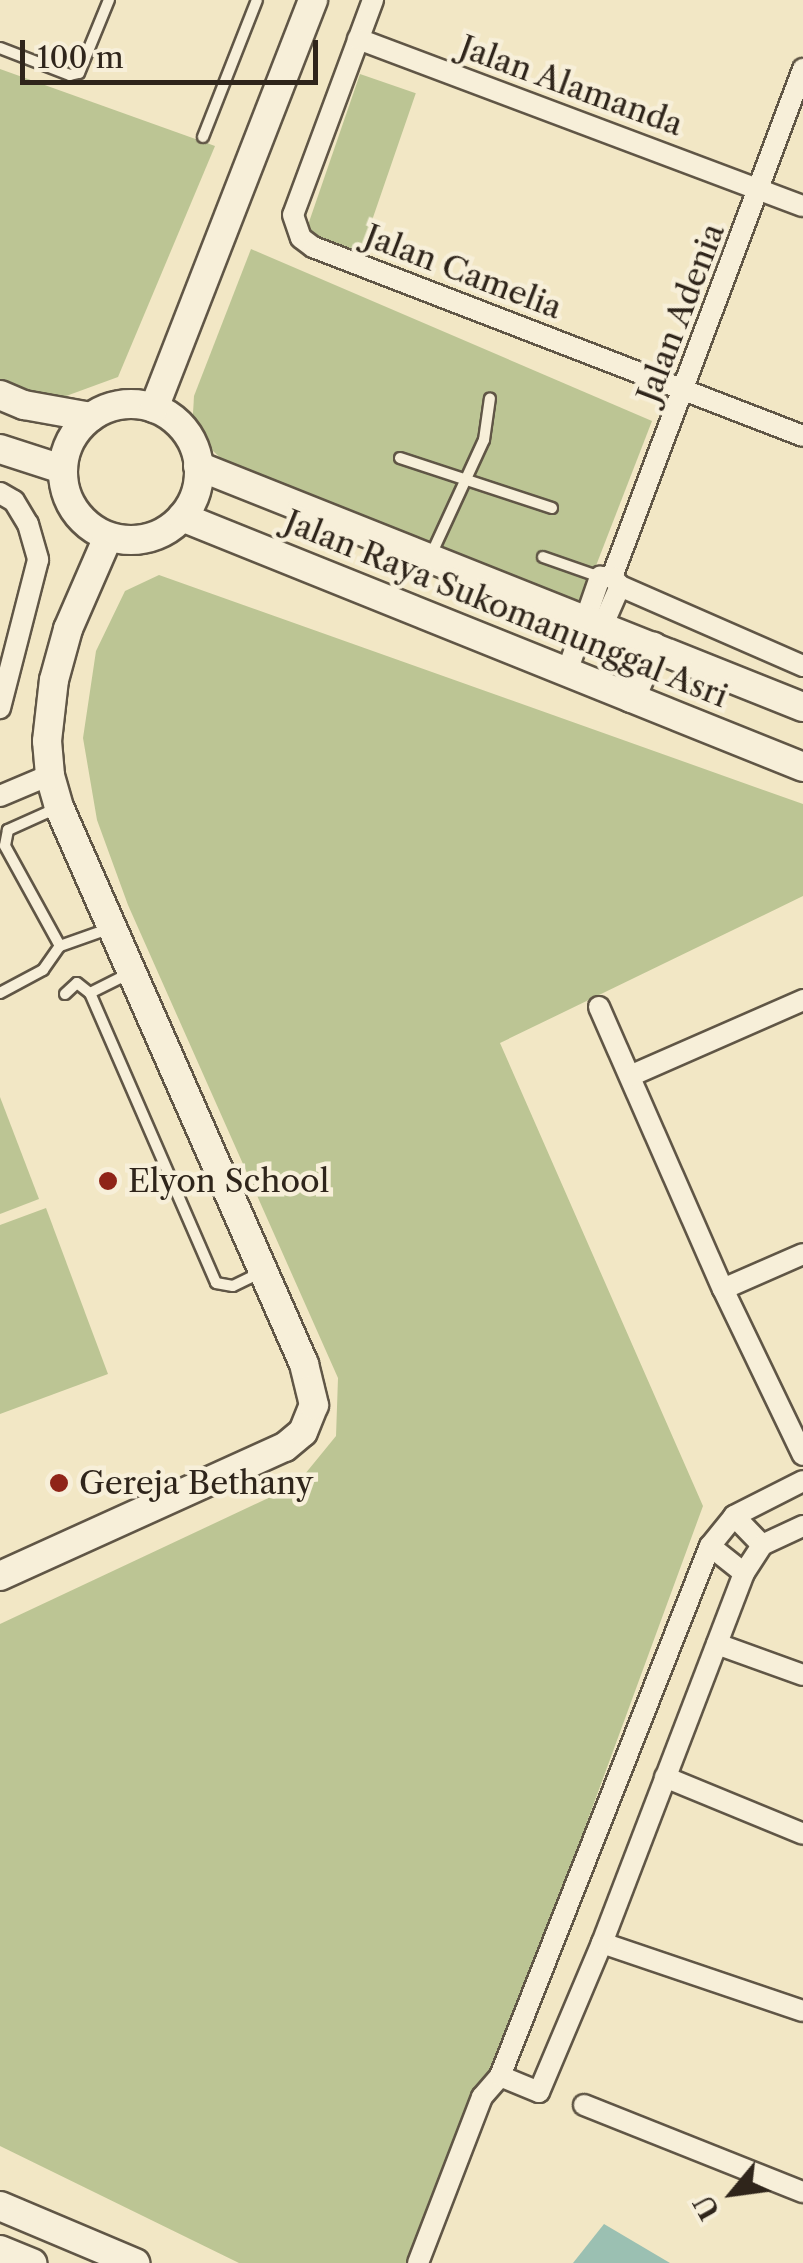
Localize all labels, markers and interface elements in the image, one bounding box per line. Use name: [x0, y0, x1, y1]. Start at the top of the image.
scale bar: [25, 20, 322, 82]
street label: Jalan Alamanda: [454, 28, 688, 144]
text: 100 m: [37, 39, 124, 76]
street label: Jalan Camelia: [359, 217, 567, 327]
street label: Jalan Adenia: [629, 217, 733, 409]
street label: Jalan Raya Sukomanunggal Asri: [278, 502, 734, 716]
place label: Elyon School: [128, 1162, 329, 1200]
marker: Elyon School: [97, 1170, 119, 1192]
place label: Gereja Bethany: [79, 1464, 314, 1502]
marker: Gereja Bethany: [48, 1472, 70, 1494]
north arrow: [683, 2143, 783, 2243]
text: U: [686, 2189, 727, 2226]

